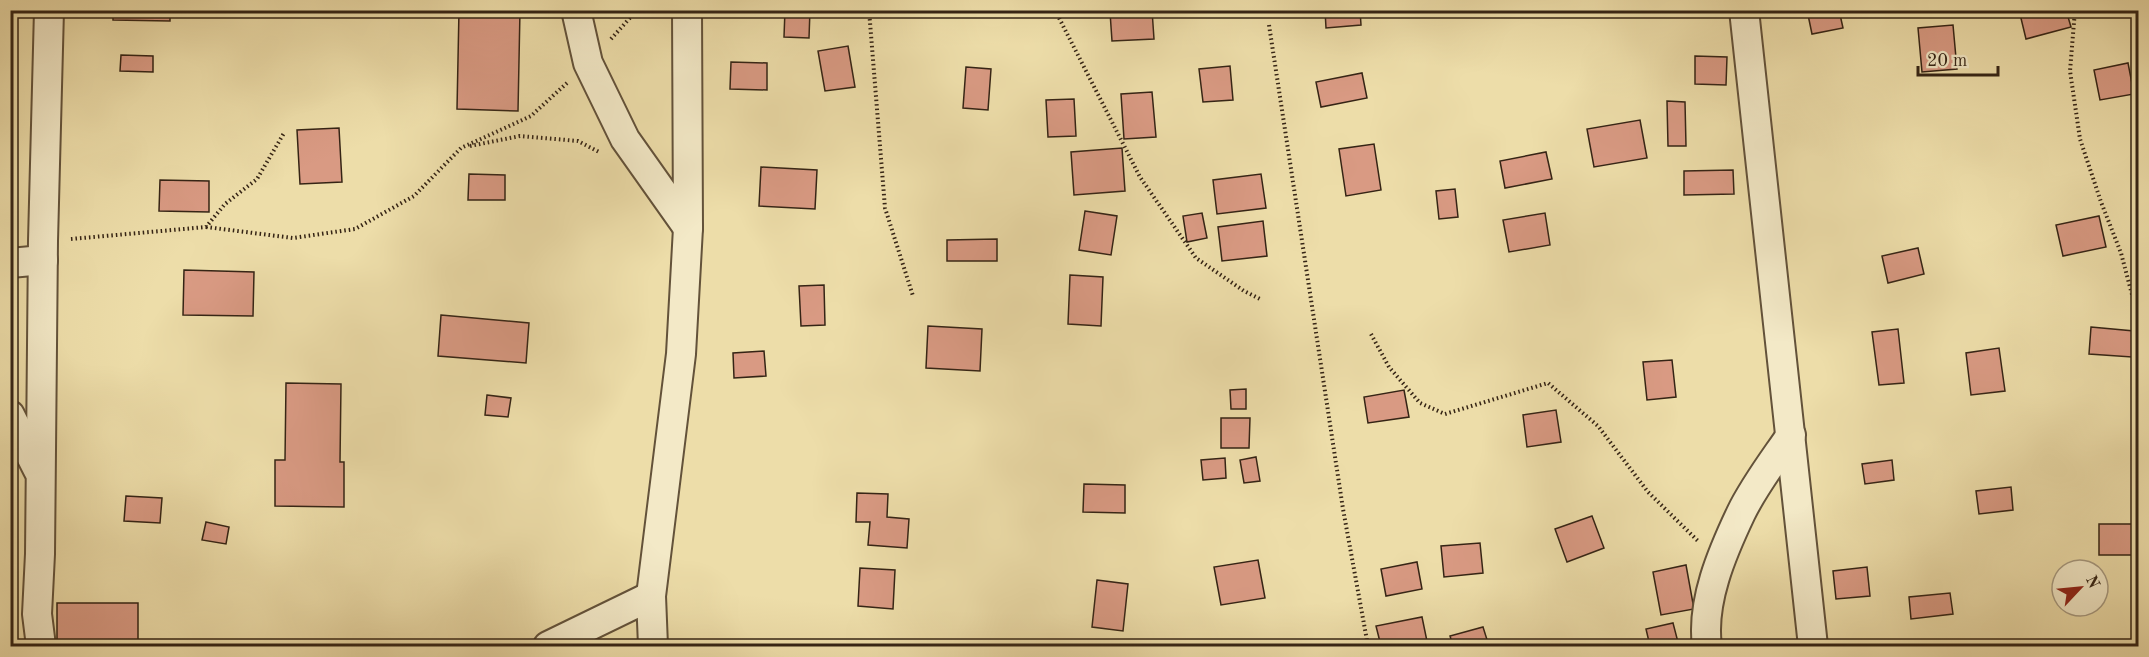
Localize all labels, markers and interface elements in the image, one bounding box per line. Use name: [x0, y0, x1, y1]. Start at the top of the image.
scale bar: [1918, 39, 1998, 77]
text: 20 m: [1927, 52, 1967, 70]
north arrow: [2050, 558, 2110, 618]
text: N: [2082, 573, 2102, 592]

